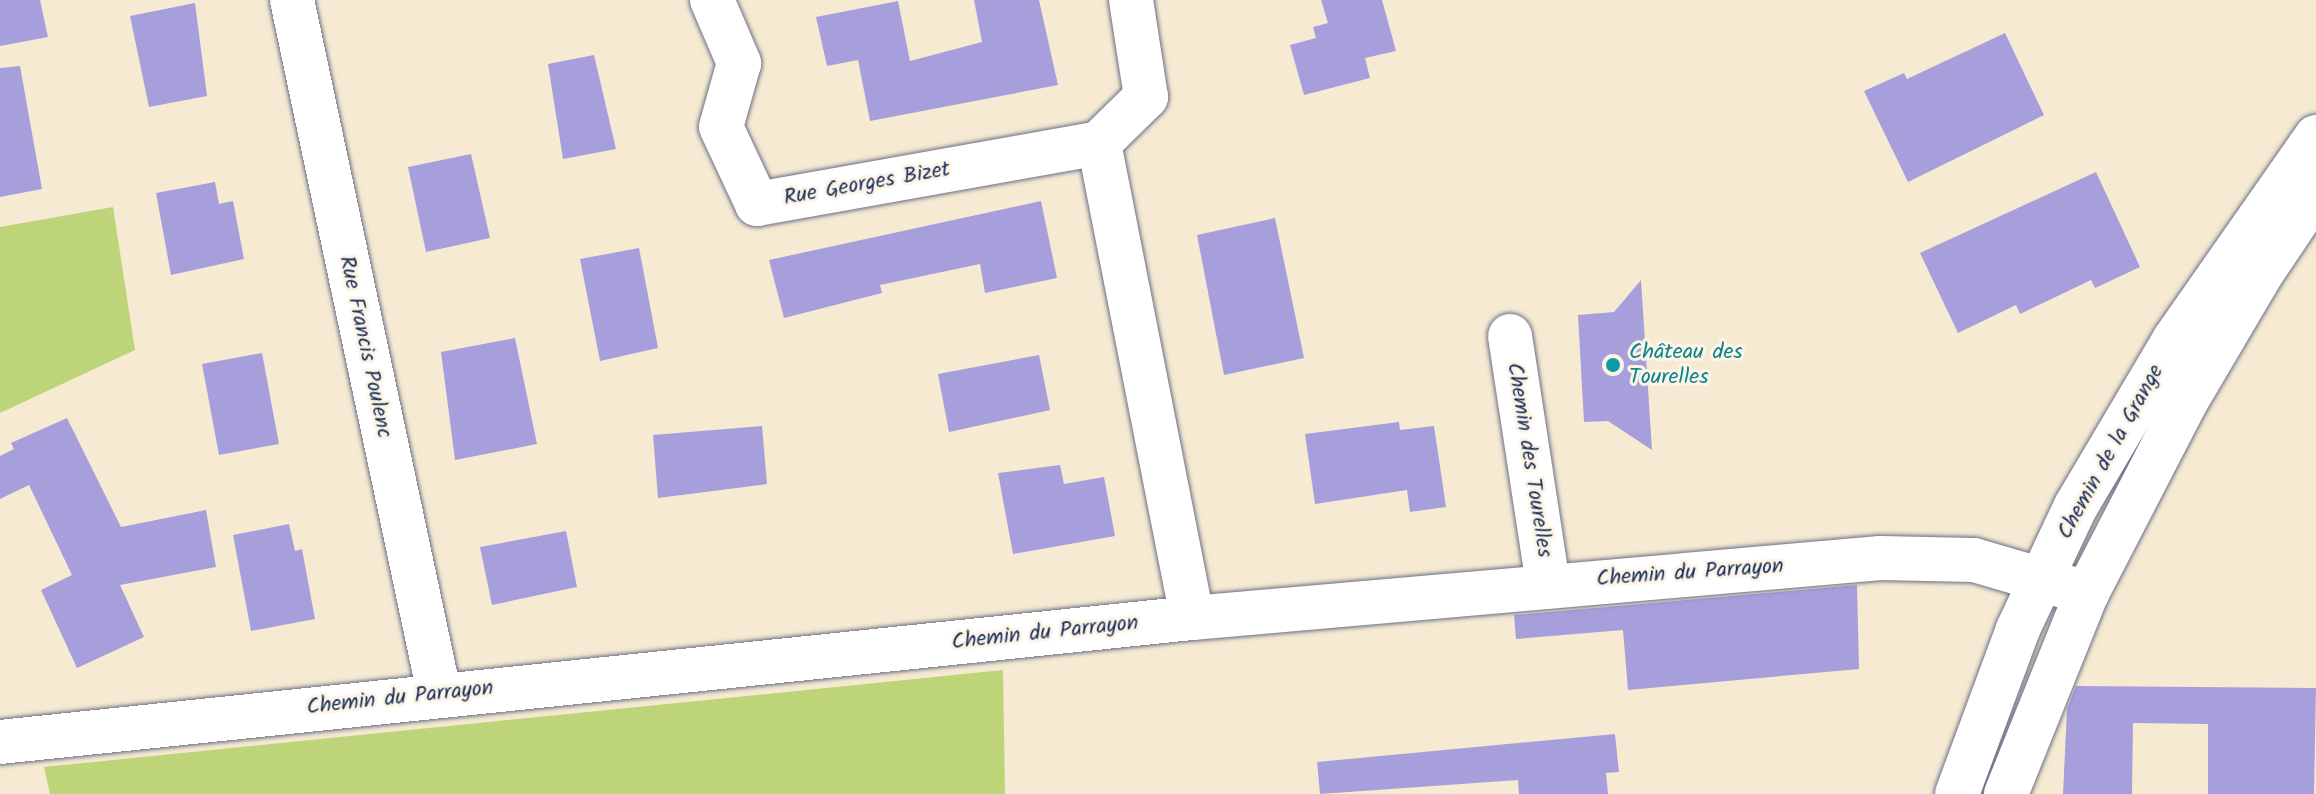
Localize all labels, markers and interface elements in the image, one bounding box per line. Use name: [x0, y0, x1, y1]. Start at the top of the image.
street label: Rue Georges Bizet: [782, 156, 952, 212]
street label: Rue Francis Poulenc: [333, 254, 397, 440]
place label: Château des Tourelles: [1629, 339, 1743, 390]
marker: Château des Tourelles: [1604, 356, 1622, 374]
street label: Chemin de la Grange: [2052, 360, 2170, 544]
street label: Chemin des Tourelles: [1501, 361, 1557, 559]
street label: Chemin du Parrayon: [1595, 553, 1785, 593]
street label: Chemin du Parrayon: [950, 610, 1140, 656]
street label: Chemin du Parrayon: [305, 675, 495, 721]

